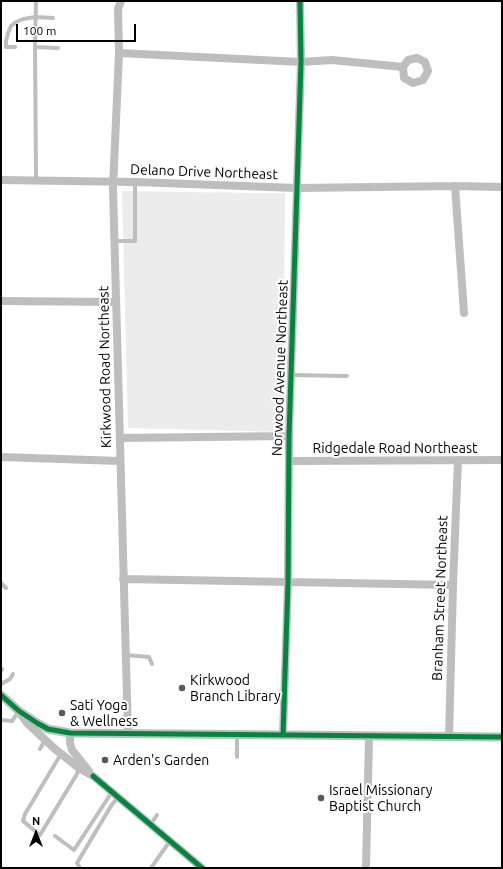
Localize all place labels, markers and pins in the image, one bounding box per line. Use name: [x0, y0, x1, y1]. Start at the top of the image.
place label: Kirkwood Branch Library: [190, 672, 281, 704]
marker: Kirkwood Branch Library: [177, 683, 187, 693]
place label: Sati Yoga & Wellness: [70, 697, 138, 730]
marker: Sati Yoga & Wellness: [57, 708, 67, 718]
place label: Arden's Garden: [113, 752, 209, 768]
marker: Arden's Garden: [100, 755, 110, 765]
place label: Israel Missionary Baptist Church: [329, 782, 433, 814]
marker: Israel Missionary Baptist Church: [316, 793, 326, 803]

